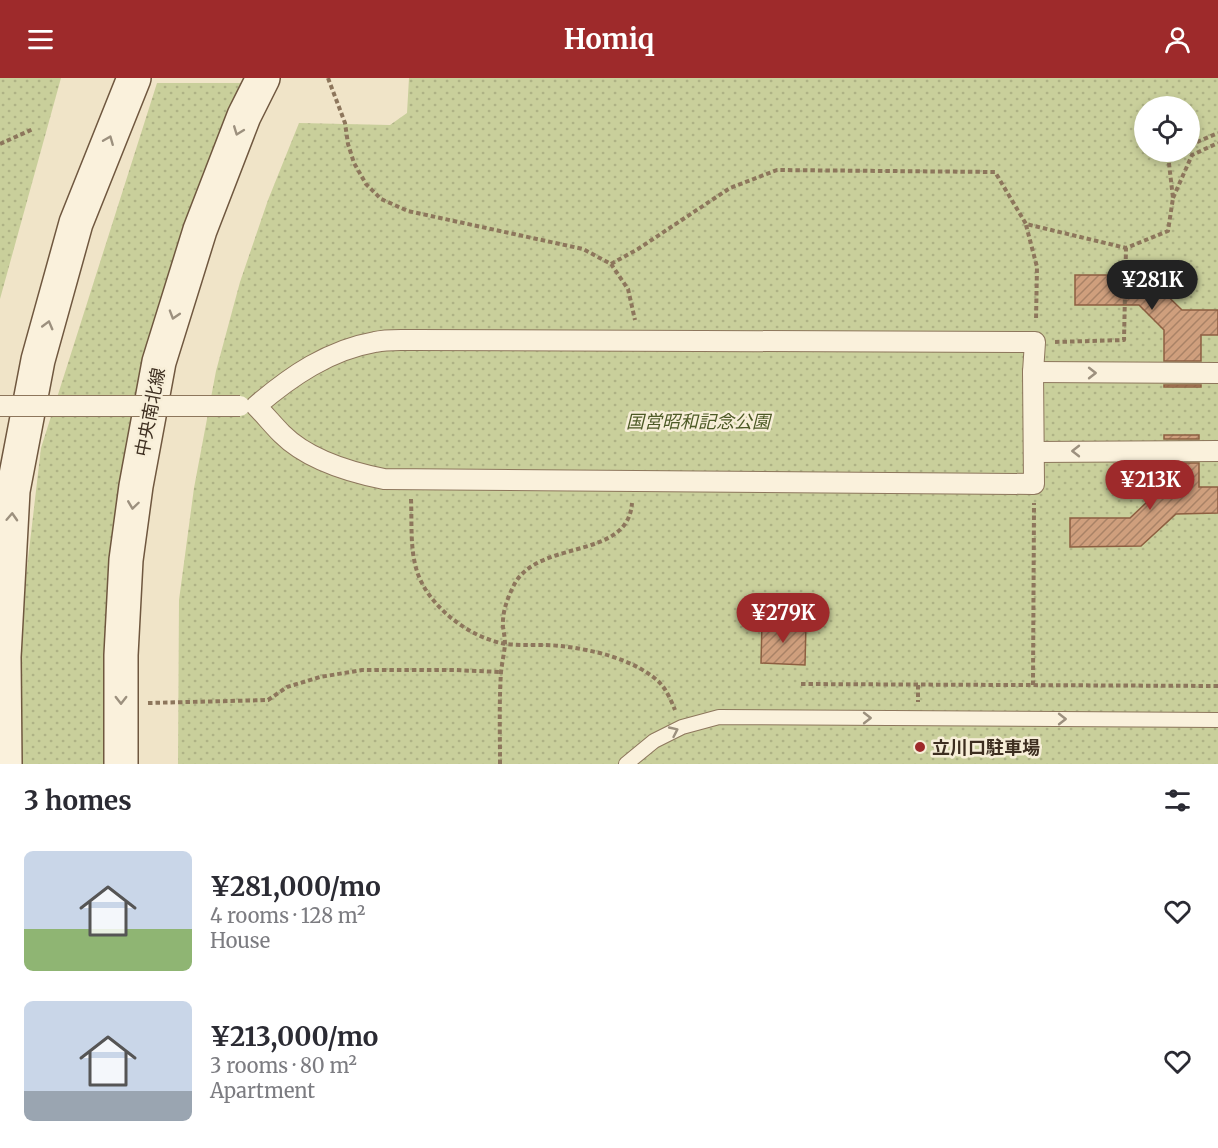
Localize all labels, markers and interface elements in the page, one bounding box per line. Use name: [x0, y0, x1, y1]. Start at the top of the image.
text: Homiq: [564, 22, 654, 56]
icon: menu: [24, 23, 57, 56]
icon: person: [1161, 23, 1194, 56]
map controls: [1134, 96, 1200, 162]
button: locate: [1134, 96, 1200, 162]
one-way arrow: [233, 125, 245, 136]
one-way arrow: [101, 136, 114, 146]
pin: ¥281K: [1110, 260, 1194, 311]
text: ¥281K: [1121, 267, 1183, 292]
one-way arrow: [168, 309, 181, 320]
one-way arrow: [40, 321, 53, 331]
street label: 中央南北線: [130, 366, 170, 458]
one-way arrow: [1087, 367, 1096, 379]
park label: 国営昭和記念公園: [626, 410, 773, 433]
one-way arrow: [1071, 445, 1080, 458]
pin: ¥213K: [1108, 460, 1192, 511]
text: ¥213K: [1119, 467, 1181, 492]
one-way arrow: [128, 501, 140, 510]
one-way arrow: [5, 512, 18, 521]
pin: ¥279K: [741, 593, 825, 644]
text: ¥279K: [751, 600, 815, 625]
one-way arrow: [115, 695, 127, 704]
one-way arrow: [862, 712, 871, 724]
one-way arrow: [1057, 713, 1066, 725]
one-way arrow: [668, 726, 679, 738]
place label: 立川口駐車場: [932, 736, 1040, 759]
marker: 立川口駐車場: [913, 740, 927, 754]
text: 3 homes: [24, 784, 132, 817]
icon: filters: [1161, 784, 1194, 817]
text: ¥281,000/mo: [210, 870, 381, 903]
icon: home: [72, 875, 144, 947]
icon: heart: [1161, 895, 1194, 928]
text: 4 rooms · 128 m²: [210, 903, 365, 928]
text: House: [210, 928, 270, 953]
text: ¥213,000/mo: [210, 1020, 378, 1053]
icon: home: [72, 1025, 144, 1097]
icon: heart: [1161, 1045, 1194, 1078]
text: 3 rooms · 80 m²: [210, 1053, 357, 1078]
text: Apartment: [210, 1078, 315, 1103]

